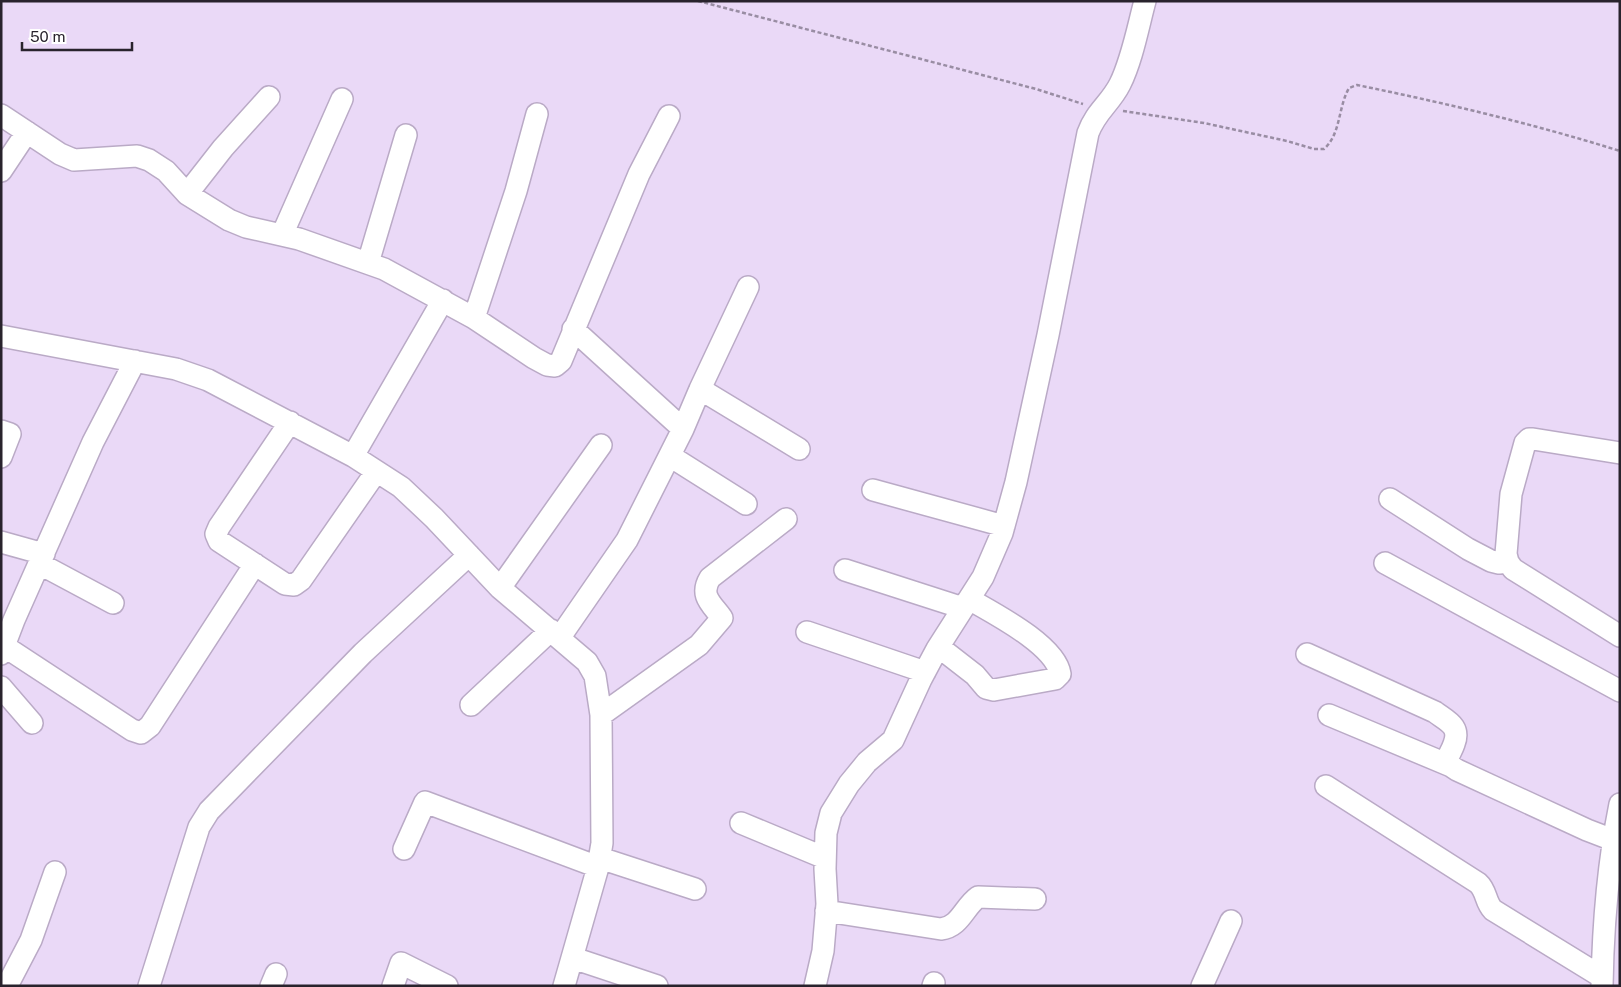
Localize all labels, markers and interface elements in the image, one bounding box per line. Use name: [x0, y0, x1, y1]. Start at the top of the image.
scale bar: [22, 20, 132, 52]
text: 50 m: [30, 28, 65, 45]

